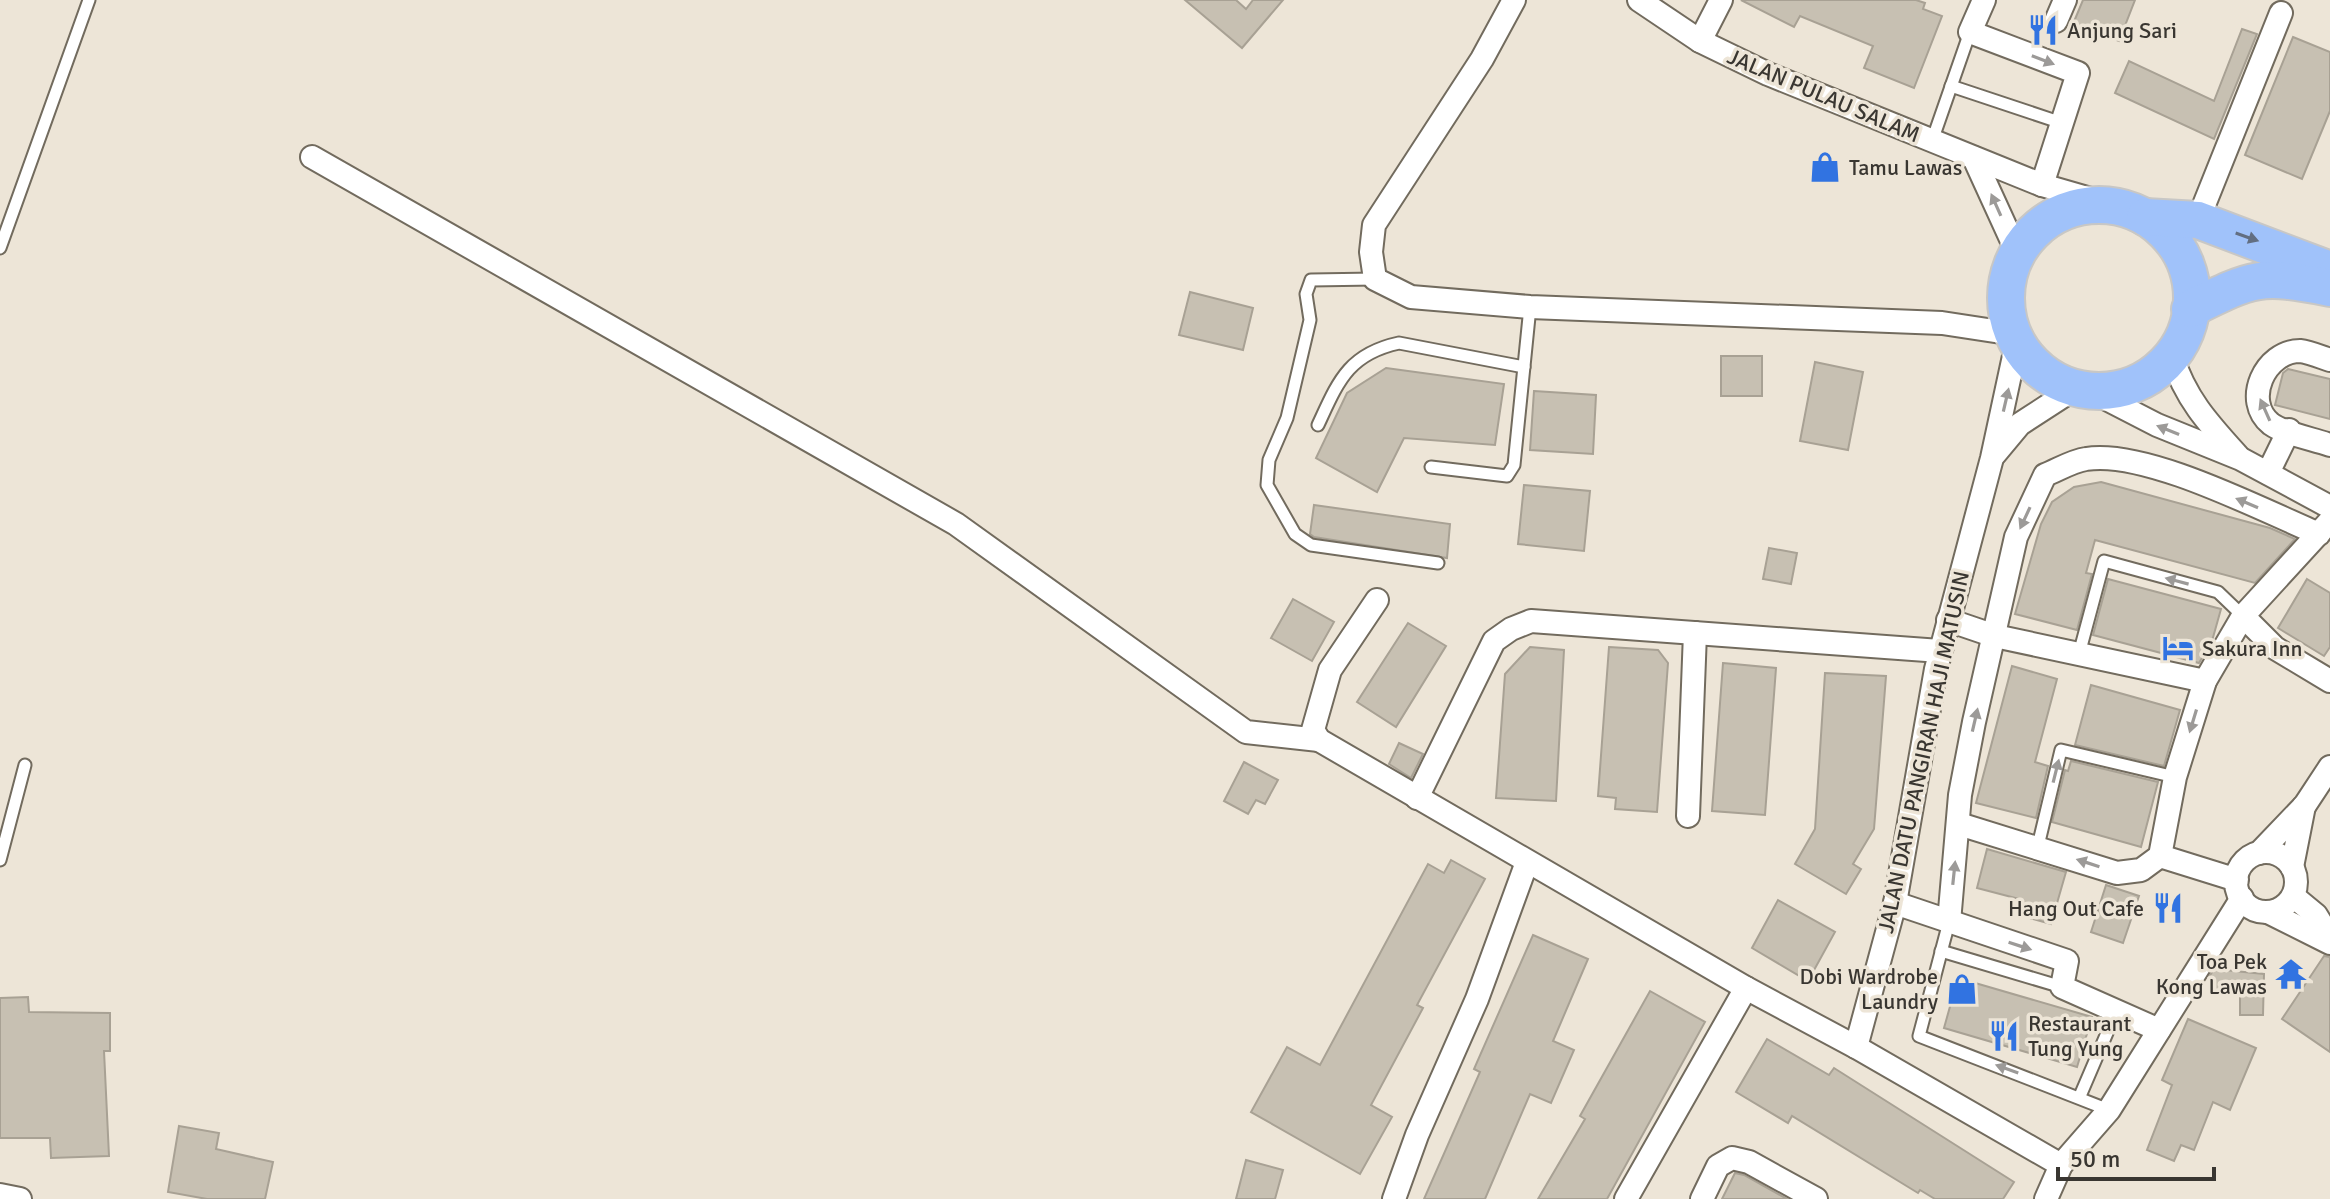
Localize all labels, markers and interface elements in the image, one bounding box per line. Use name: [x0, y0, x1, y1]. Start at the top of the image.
restaurant icon: Anjung Sari: [2026, 13, 2060, 47]
place label: Anjung Sari: [2067, 17, 2177, 44]
street label: JALAN PULAU SALAM: [1723, 43, 1924, 148]
one-way arrow: [2031, 54, 2055, 67]
shop icon: Tamu Lawas: [1808, 150, 1842, 184]
place label: Tamu Lawas: [1849, 154, 1962, 181]
one-way arrow: [1989, 193, 2003, 217]
one-way arrow: [2236, 232, 2260, 244]
one-way arrow: [2000, 388, 2013, 413]
one-way arrow: [2258, 398, 2271, 421]
one-way arrow: [2156, 423, 2180, 436]
one-way arrow: [2235, 496, 2259, 509]
one-way arrow: [2018, 506, 2032, 530]
street label: JALAN DATU PANGIRAN HAJI MATUSIN: [1872, 569, 1975, 936]
one-way arrow: [2164, 574, 2189, 586]
hotel icon: Sakura Inn: [2161, 631, 2195, 665]
place label: Sakura Inn: [2202, 635, 2302, 662]
one-way arrow: [1969, 707, 1982, 732]
one-way arrow: [2186, 710, 2199, 734]
one-way arrow: [2050, 758, 2063, 783]
one-way arrow: [2076, 857, 2100, 869]
one-way arrow: [1947, 860, 1960, 885]
restaurant icon: Hang Out Cafe: [2151, 891, 2185, 925]
place label: Hang Out Cafe: [2008, 895, 2144, 922]
one-way arrow: [2009, 940, 2033, 952]
place label: Toa Pek Kong Lawas: [2156, 948, 2267, 1000]
temple icon: Toa Pek Kong Lawas: [2274, 957, 2308, 991]
place label: Dobi Wardrobe Laundry: [1800, 963, 1939, 1015]
shop icon: Dobi Wardrobe Laundry: [1945, 972, 1979, 1006]
place label: Restaurant Tung Yung: [2028, 1010, 2132, 1062]
restaurant icon: Restaurant Tung Yung: [1987, 1019, 2021, 1053]
one-way arrow: [1995, 1062, 2019, 1074]
scale bar: [2058, 1131, 2214, 1181]
text: 50 m: [2070, 1144, 2120, 1174]

